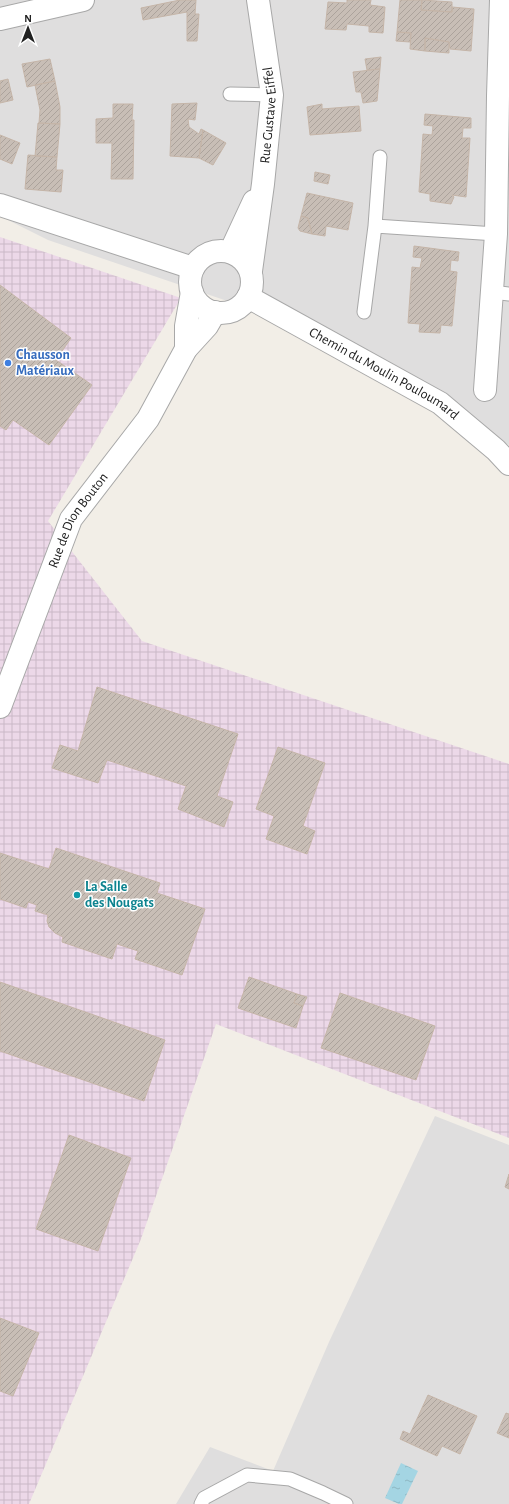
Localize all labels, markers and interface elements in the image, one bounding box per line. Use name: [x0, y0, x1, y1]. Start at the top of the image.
north arrow: [8, 8, 48, 48]
text: N: [24, 13, 32, 24]
street label: Rue Gustave Eiffel: [258, 66, 279, 164]
street label: Chemin du Moulin Pouloumard: [307, 325, 461, 422]
place label: Chausson Matériaux: [16, 348, 75, 378]
marker: Chausson Matériaux: [3, 358, 13, 368]
street label: Rue de Dion Bouton: [46, 470, 111, 570]
place label: La Salle des Nougats: [85, 880, 154, 910]
marker: La Salle des Nougats: [72, 890, 82, 900]

